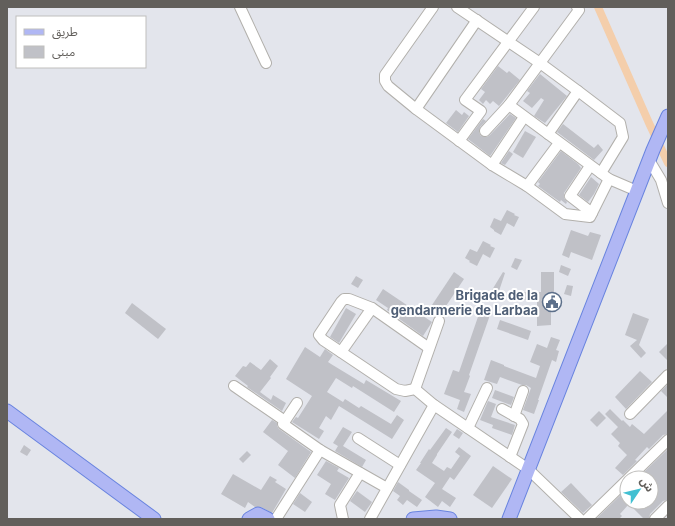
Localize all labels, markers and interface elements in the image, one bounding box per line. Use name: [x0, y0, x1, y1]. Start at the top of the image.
legend: [16, 16, 146, 68]
text: طريق: [52, 24, 78, 40]
text: مبنى: [52, 44, 75, 59]
place label: Brigade de la gendarmerie de Larbaa: [391, 287, 538, 318]
public building icon: Brigade de la gendarmerie de Larbaa: [541, 291, 563, 313]
north arrow: [619, 470, 659, 510]
text: ش: [637, 474, 657, 494]

